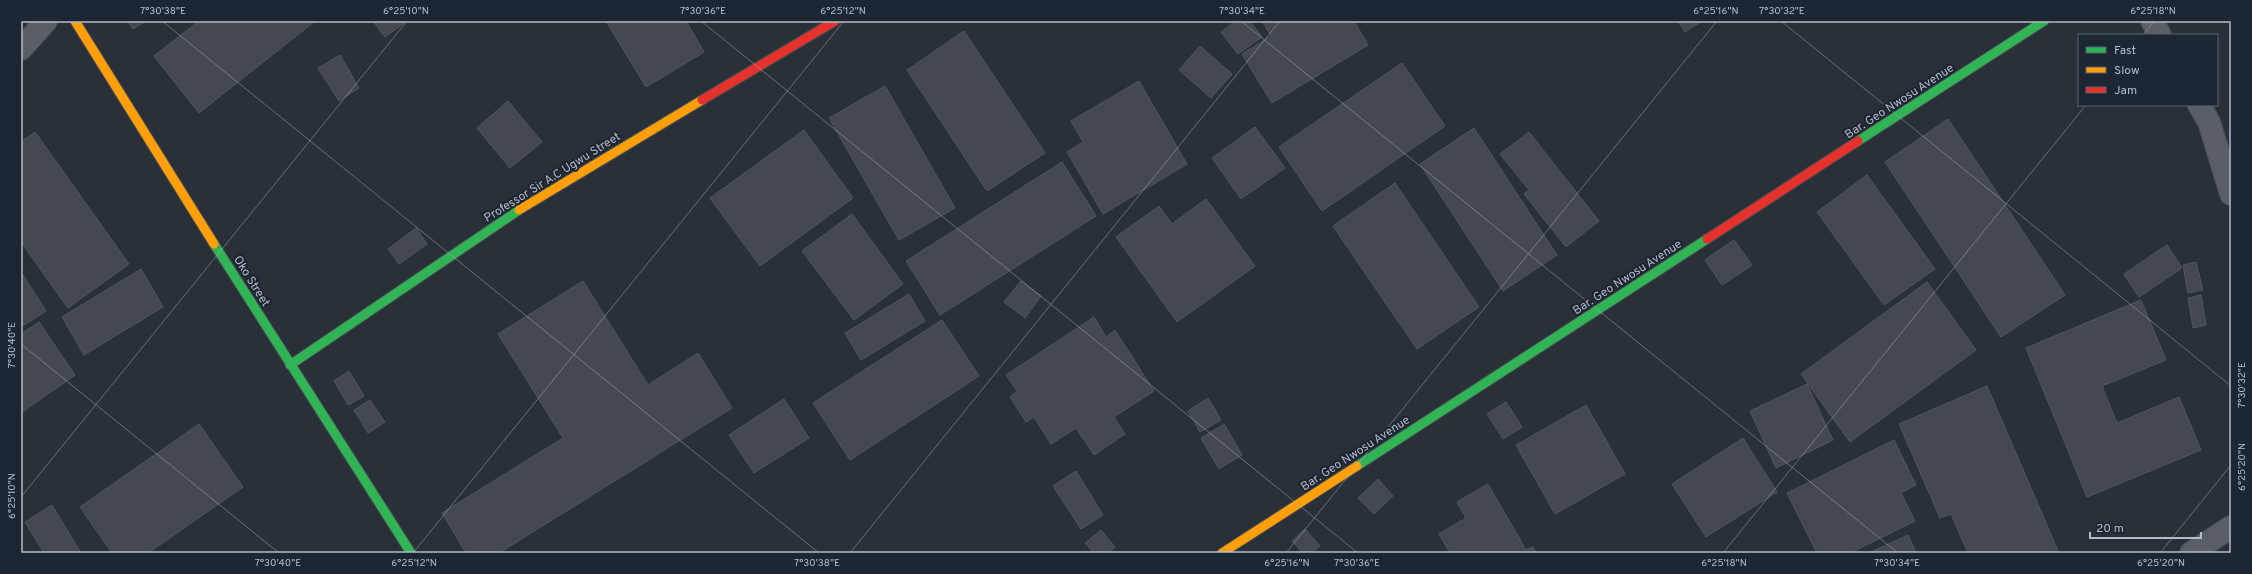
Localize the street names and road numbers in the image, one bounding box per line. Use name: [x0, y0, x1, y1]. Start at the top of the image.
street label: Bar. Geo Nwosu Avenue: [1842, 61, 1957, 143]
street label: Professor Sir A.C Ugwu Street: [481, 129, 624, 227]
street label: Bar. Geo Nwosu Avenue: [1570, 237, 1685, 319]
street label: Oko Street: [229, 253, 273, 310]
street label: Bar. Geo Nwosu Avenue: [1298, 413, 1413, 495]

